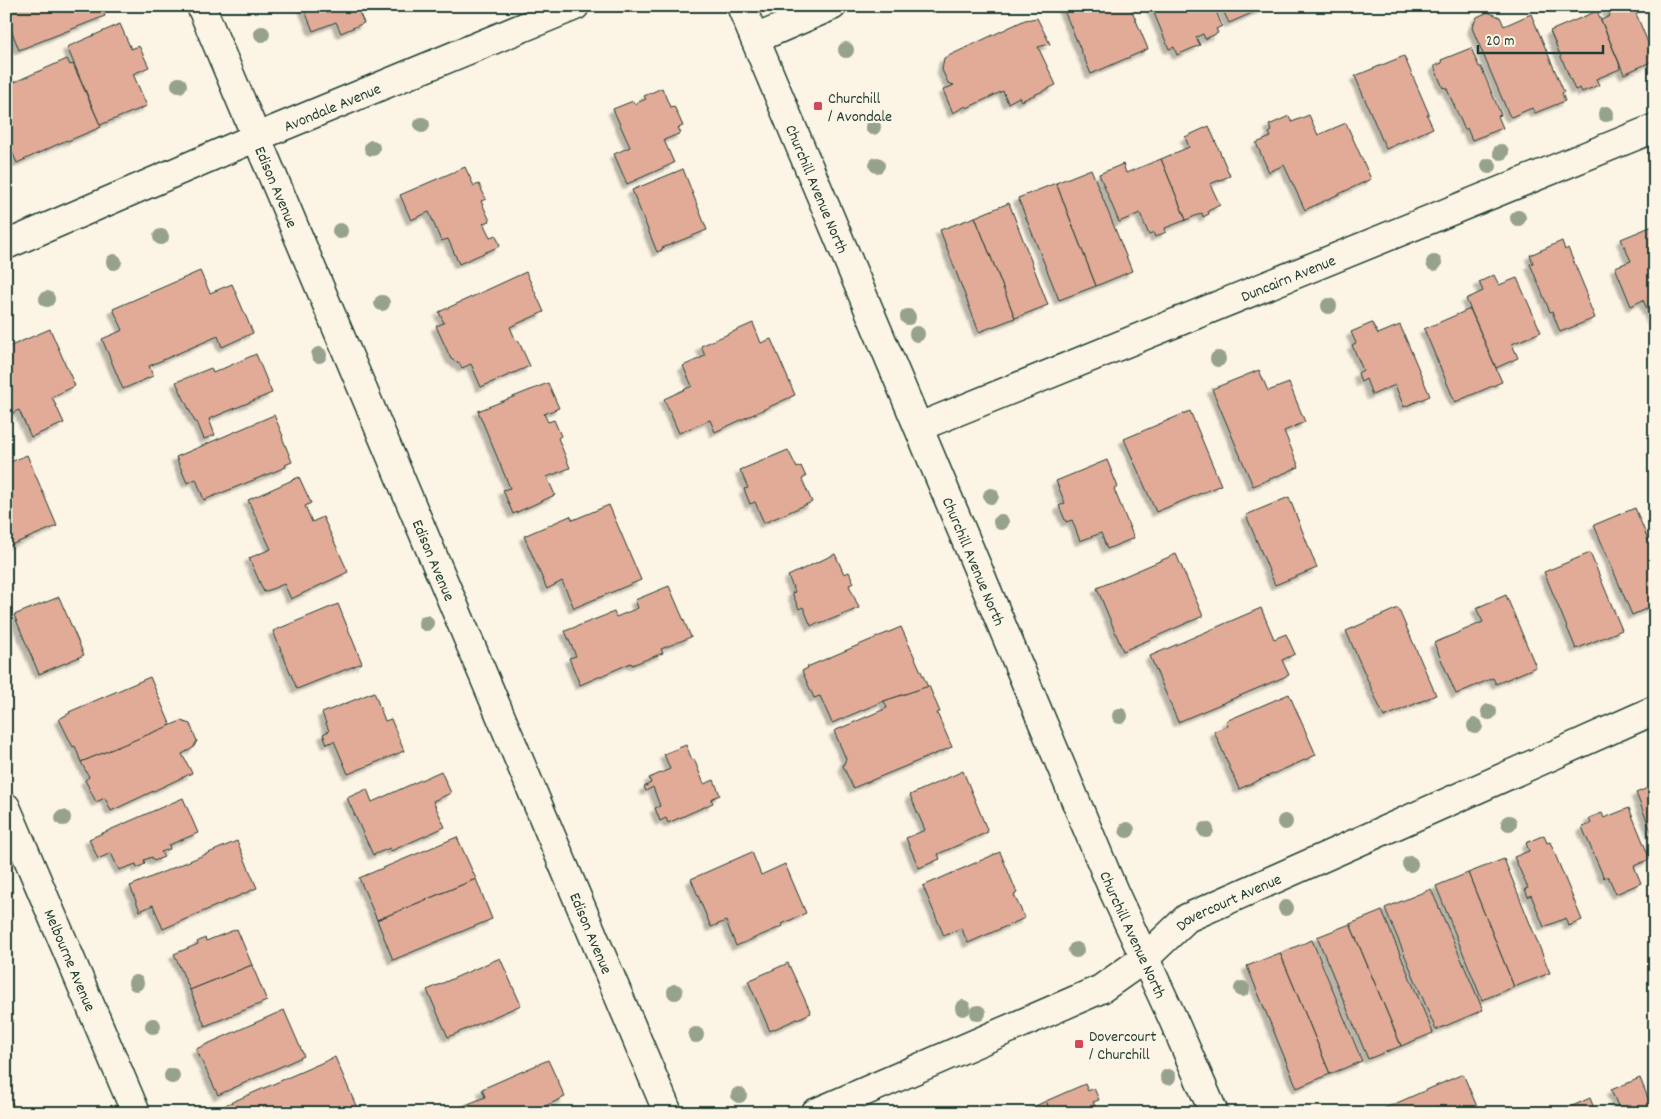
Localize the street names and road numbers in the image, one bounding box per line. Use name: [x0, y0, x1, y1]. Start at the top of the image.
street label: Avondale Avenue: [280, 78, 385, 139]
street label: Churchill Avenue North: [778, 121, 853, 257]
street label: Edison Avenue: [247, 143, 302, 232]
street label: Duncairn Avenue: [1238, 250, 1339, 309]
street label: Churchill Avenue North: [935, 494, 1010, 630]
street label: Edison Avenue: [405, 516, 460, 605]
street label: Churchill Avenue North: [1092, 868, 1171, 1003]
street label: Dovercourt Avenue: [1171, 869, 1285, 937]
street label: Edison Avenue: [562, 890, 617, 978]
street label: Melbourne Avenue: [37, 906, 101, 1015]

